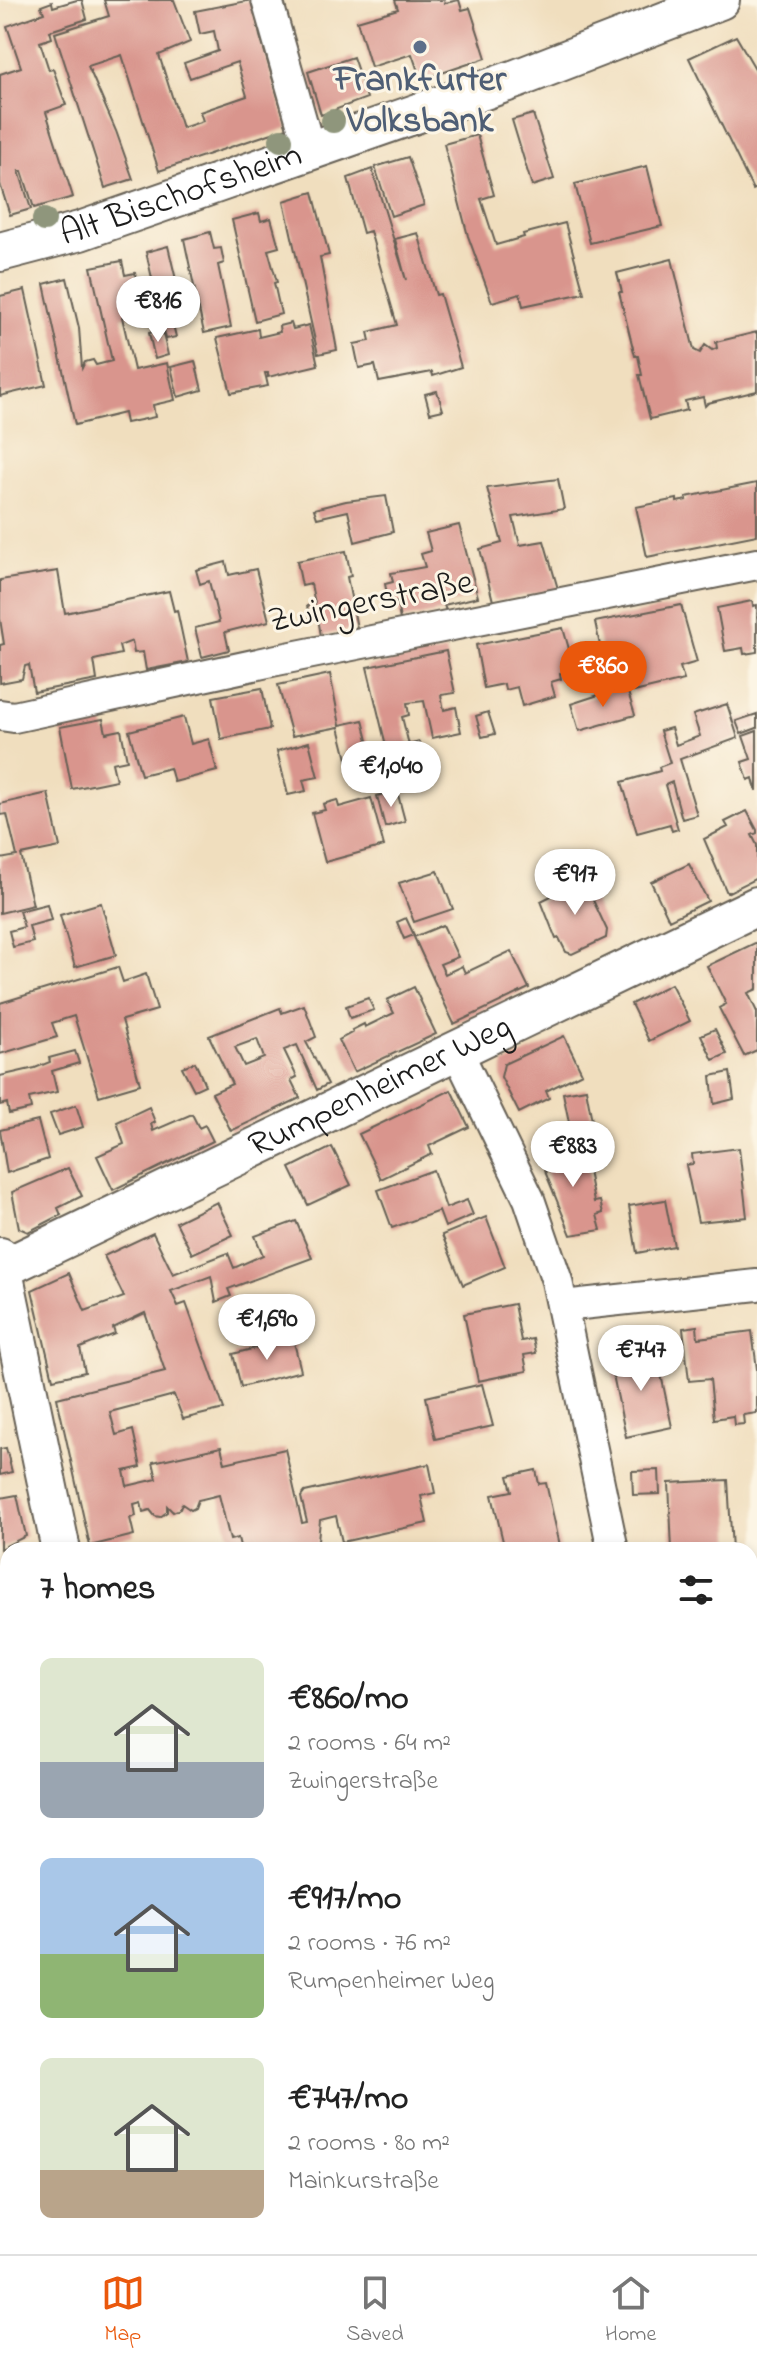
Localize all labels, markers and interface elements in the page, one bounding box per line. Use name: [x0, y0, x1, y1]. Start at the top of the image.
marker: Frankfurter Volksbank: [411, 38, 429, 56]
place label: Frankfurter Volksbank: [332, 55, 507, 149]
street label: Alt Bischofsheim: [55, 129, 309, 262]
pin: €816: [111, 276, 205, 344]
text: €816: [134, 283, 182, 321]
street label: Zwingerstraße: [264, 557, 479, 649]
pin: €860: [556, 641, 650, 709]
text: €860: [578, 648, 628, 686]
pin: €1,040: [326, 741, 456, 809]
text: €1,040: [359, 748, 423, 786]
pin: €917: [528, 849, 622, 917]
text: €917: [553, 856, 597, 894]
street label: Rumpenheimer Weg: [240, 1001, 521, 1173]
pin: €883: [526, 1121, 620, 1189]
text: €883: [549, 1128, 597, 1166]
pin: €1,690: [202, 1294, 332, 1362]
text: €1,690: [236, 1301, 298, 1339]
pin: €747: [594, 1325, 688, 1393]
text: €747: [616, 1332, 666, 1370]
text: 7 homes: [40, 1565, 155, 1615]
icon: filters: [674, 1568, 718, 1612]
text: €860/mo: [288, 1675, 409, 1725]
icon: home: [104, 1690, 200, 1786]
text: 2 rooms · 64 m²: [288, 1725, 451, 1763]
text: Zwingerstraße: [288, 1763, 438, 1801]
text: €917/mo: [288, 1875, 401, 1925]
icon: home: [104, 1890, 200, 1986]
text: 2 rooms · 76 m²: [288, 1925, 451, 1963]
text: Rumpenheimer Weg: [288, 1963, 495, 2001]
text: €747/mo: [288, 2075, 408, 2125]
icon: home: [104, 2090, 200, 2186]
text: 2 rooms · 80 m²: [288, 2125, 450, 2163]
text: Mainkurstraße: [288, 2163, 439, 2201]
tab: Map: [101, 2271, 145, 2351]
tab: Saved: [346, 2271, 404, 2351]
tab: Home: [605, 2271, 656, 2351]

